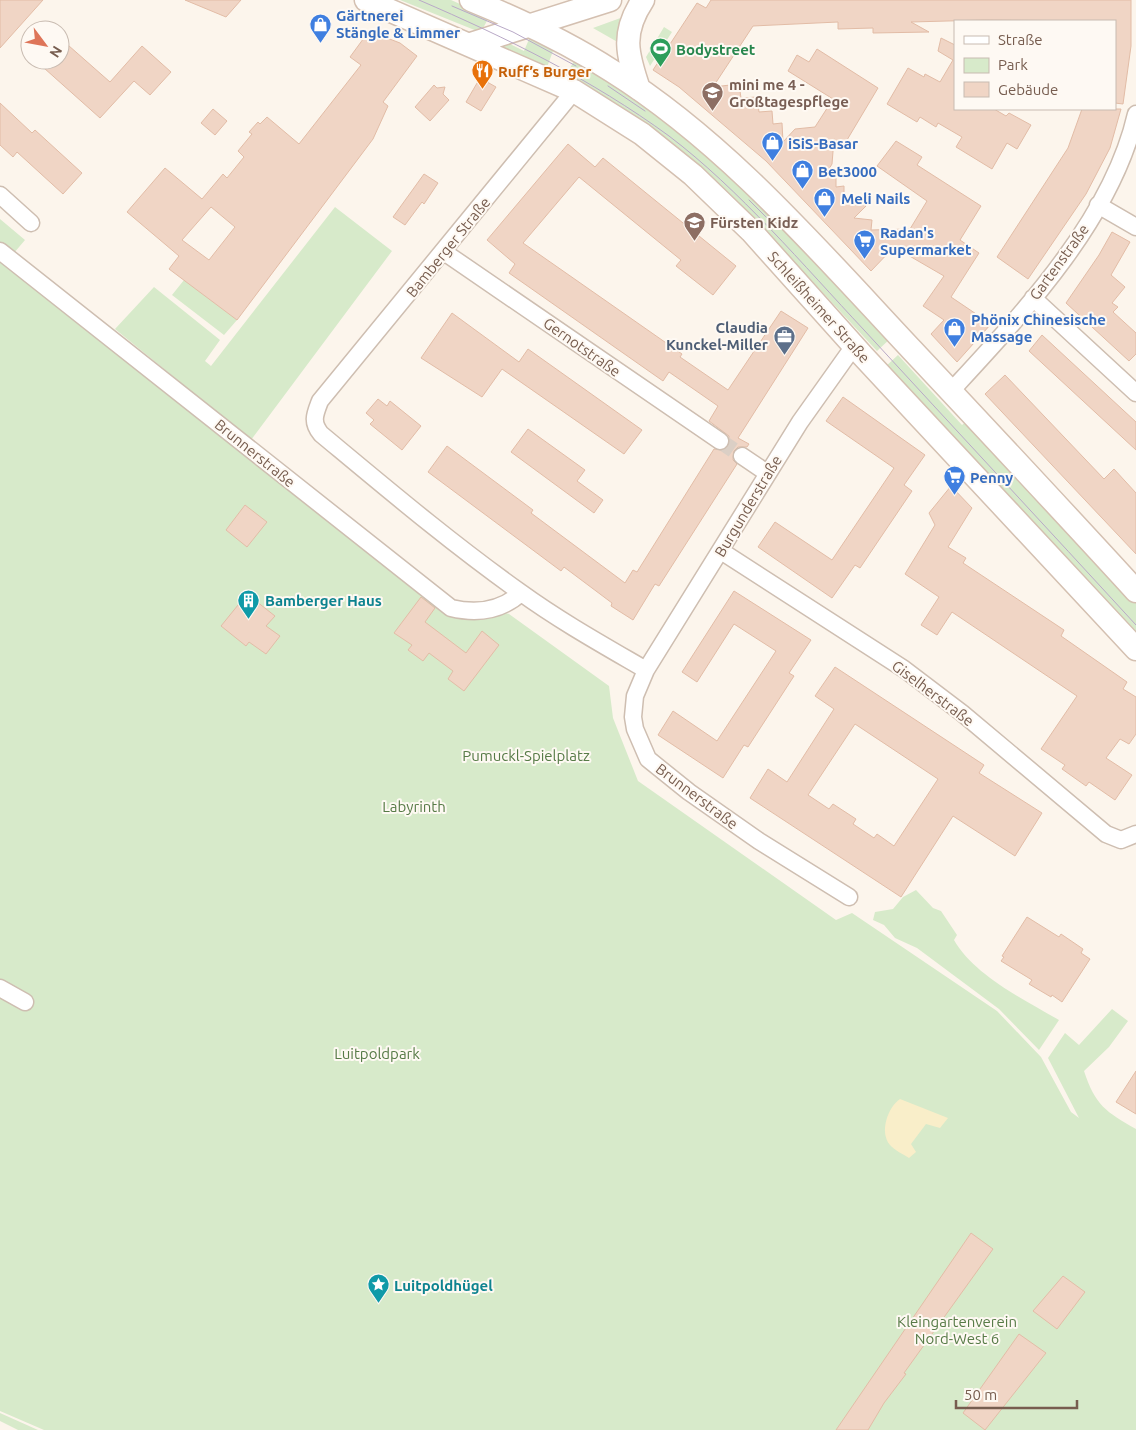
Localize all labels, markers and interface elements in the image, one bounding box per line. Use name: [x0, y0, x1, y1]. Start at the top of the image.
place label: Gärtnerei Stängle & Limmer: [336, 7, 461, 41]
shop icon: Gärtnerei Stängle & Limmer: [308, 12, 332, 43]
north arrow: [20, 20, 70, 70]
legend: [954, 20, 1116, 110]
text: Straße: [998, 31, 1042, 48]
sports icon: Bodystreet: [648, 37, 672, 68]
place label: Bodystreet: [676, 41, 756, 58]
text: N: [46, 43, 66, 61]
text: Park: [998, 56, 1028, 73]
restaurant icon: Ruff’s Burger: [470, 59, 494, 90]
place label: Ruff’s Burger: [498, 63, 592, 80]
place label: mini me 4 - Großtagespflege: [729, 76, 849, 110]
school or university icon: mini me 4 - Großtagespflege: [701, 81, 725, 112]
text: Gebäude: [998, 81, 1058, 98]
shop icon: iSiS-Basar: [760, 131, 784, 162]
place label: iSiS-Basar: [788, 135, 859, 152]
shop icon: Bet3000: [790, 159, 814, 190]
place label: Bet3000: [818, 163, 877, 180]
shop icon: Meli Nails: [813, 186, 837, 217]
place label: Meli Nails: [841, 190, 910, 207]
street label: Bamberger Straße: [403, 194, 493, 300]
school or university icon: Fürsten Kidz: [682, 210, 706, 241]
place label: Fürsten Kidz: [710, 214, 798, 231]
street label: Gartenstraße: [1026, 221, 1092, 303]
place label: Radan's Supermarket: [880, 224, 972, 258]
supermarket icon: Radan's Supermarket: [852, 229, 876, 260]
street label: Schleißheimer Straße: [765, 248, 873, 366]
place label: Phönix Chinesische Massage: [971, 311, 1106, 345]
street label: Gernotstraße: [540, 314, 624, 380]
shop icon: Phönix Chinesische Massage: [943, 316, 967, 347]
place label: Claudia Kunckel-Miller: [666, 319, 769, 353]
office icon: Claudia Kunckel-Miller: [772, 324, 796, 355]
street label: Brunnerstraße: [212, 416, 298, 490]
street label: Burgunderstraße: [711, 452, 785, 560]
supermarket icon: Penny: [942, 465, 966, 496]
place label: Penny: [970, 469, 1013, 486]
building icon: Bamberger Haus: [237, 588, 261, 619]
place label: Bamberger Haus: [265, 592, 382, 609]
street label: Giselherstraße: [889, 657, 977, 729]
park label: Pumuckl-Spielplatz: [462, 747, 590, 764]
street label: Brunnerstraße: [653, 760, 741, 832]
park label: Labyrinth: [382, 798, 446, 815]
park label: Luitpoldpark: [334, 1045, 420, 1062]
place icon: Luitpoldhügel: [366, 1273, 390, 1304]
place label: Luitpoldhügel: [394, 1277, 493, 1294]
park label: Kleingartenverein Nord-West 6: [897, 1313, 1017, 1347]
scale bar: [956, 1378, 1077, 1410]
text: 50 m: [964, 1386, 997, 1403]

